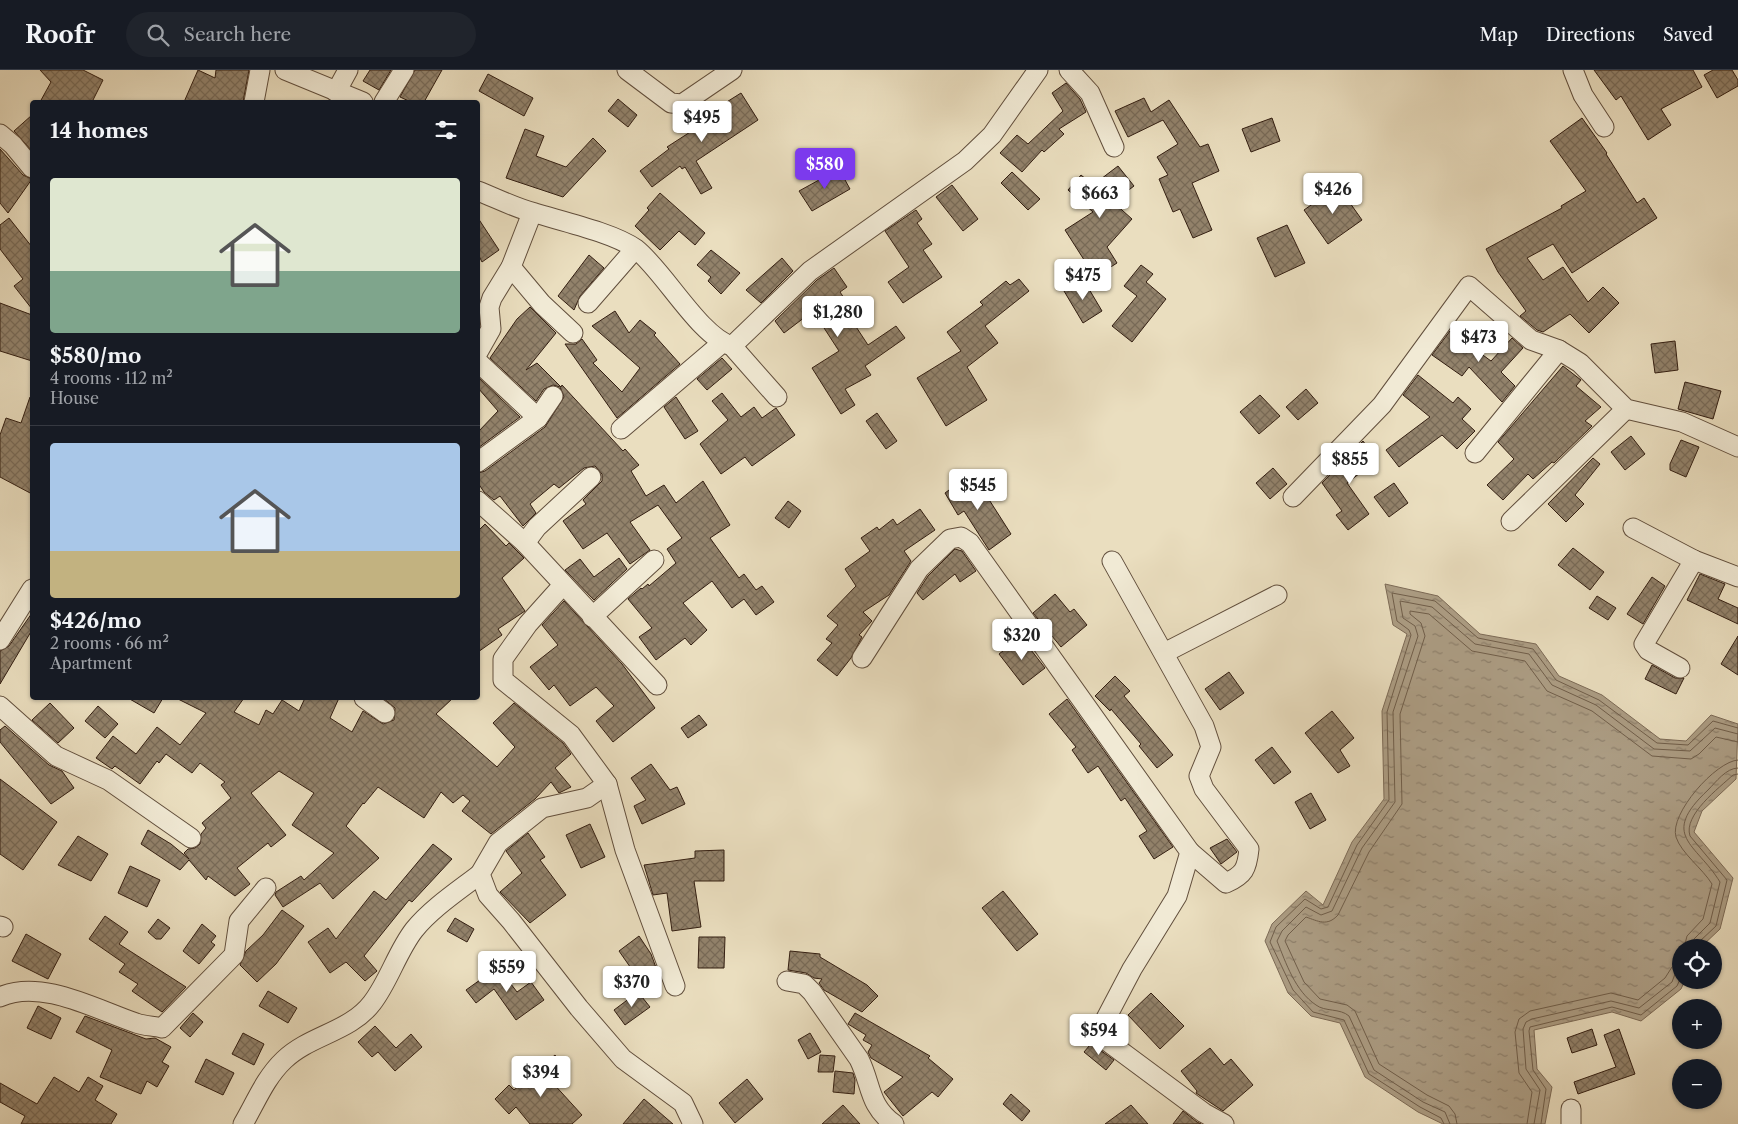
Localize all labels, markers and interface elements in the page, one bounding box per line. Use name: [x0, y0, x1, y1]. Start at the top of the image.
search box: [126, 12, 476, 57]
text: Roofr: [25, 20, 96, 49]
icon: search: [144, 21, 172, 49]
text: Search here: [184, 23, 291, 46]
text: Map: [1479, 24, 1518, 46]
text: Directions: [1546, 24, 1635, 46]
text: Saved: [1663, 24, 1713, 46]
pin: $495: [672, 100, 732, 143]
text: $495: [684, 107, 720, 127]
icon: filters: [432, 116, 460, 144]
text: 14 homes: [50, 118, 148, 143]
pin: $580: [795, 148, 855, 190]
text: $580: [806, 154, 844, 174]
pin: $426: [1303, 172, 1363, 215]
pin: $663: [1070, 176, 1130, 219]
text: $426: [1314, 179, 1352, 199]
text: $663: [1081, 183, 1119, 203]
icon: home: [210, 210, 300, 300]
pin: $475: [1053, 258, 1113, 301]
text: $475: [1065, 265, 1101, 285]
pin: $1,280: [797, 296, 879, 338]
text: $1,280: [813, 302, 863, 322]
pin: $473: [1449, 320, 1509, 363]
text: $473: [1461, 327, 1497, 347]
text: $580/mo: [50, 343, 141, 368]
text: 4 rooms · 112 m²: [50, 368, 173, 388]
text: House: [50, 388, 99, 408]
pin: $855: [1320, 442, 1380, 485]
text: $855: [1332, 449, 1368, 469]
pin: $545: [948, 468, 1008, 511]
text: $545: [960, 475, 996, 495]
icon: home: [210, 476, 300, 566]
text: $426/mo: [50, 608, 141, 633]
pin: $320: [992, 618, 1052, 661]
text: $320: [1003, 625, 1041, 645]
text: 2 rooms · 66 m²: [50, 633, 169, 653]
text: Apartment: [50, 653, 132, 673]
map controls: [1672, 939, 1722, 1109]
button: locate: [1672, 939, 1722, 989]
pin: $559: [477, 950, 537, 993]
text: $559: [489, 957, 525, 977]
pin: $370: [602, 966, 662, 1008]
text: $370: [614, 972, 650, 992]
button: +: [1672, 999, 1722, 1049]
pin: $594: [1069, 1014, 1129, 1056]
text: $594: [1081, 1020, 1117, 1040]
pin: $394: [511, 1056, 571, 1098]
button: −: [1672, 1059, 1722, 1109]
text: $394: [522, 1062, 560, 1082]

